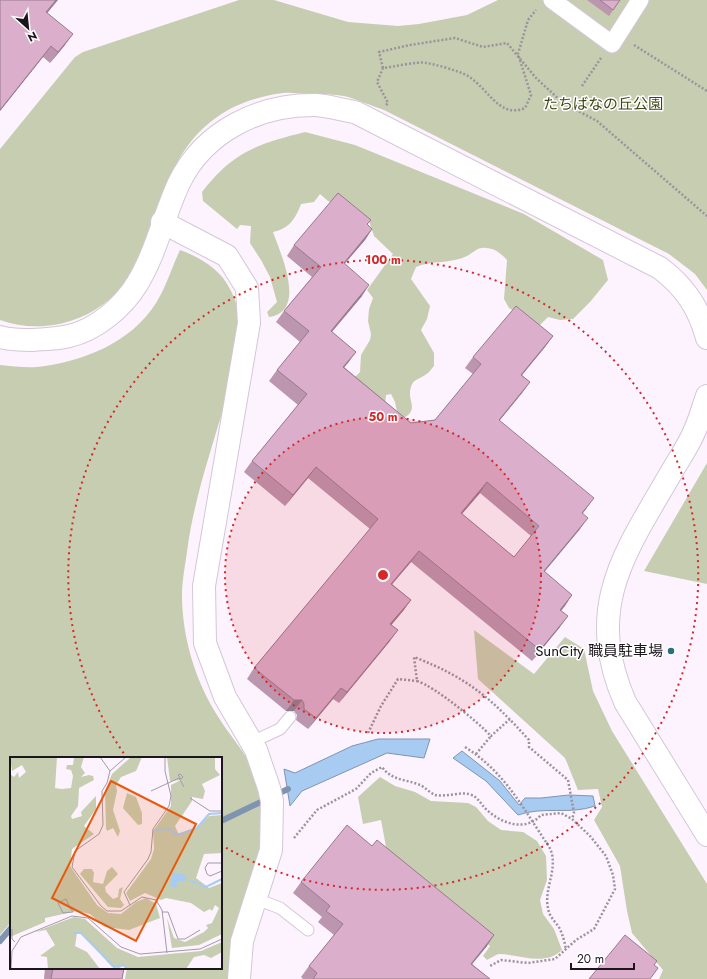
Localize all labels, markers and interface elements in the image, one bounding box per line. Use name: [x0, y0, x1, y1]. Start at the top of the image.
north arrow: [8, 8, 48, 48]
text: N: [25, 28, 40, 46]
park label: たちばなの丘公園: [543, 93, 663, 115]
text: 100 m: [365, 251, 401, 269]
text: 50 m: [368, 408, 398, 426]
centre of rings: [376, 568, 390, 582]
place label: SunCity 職員駐車場: [535, 640, 663, 662]
marker: SunCity 職員駐車場: [666, 646, 676, 656]
inset map: [10, 757, 222, 969]
scale bar: [571, 945, 634, 971]
text: 20 m: [577, 950, 604, 968]

